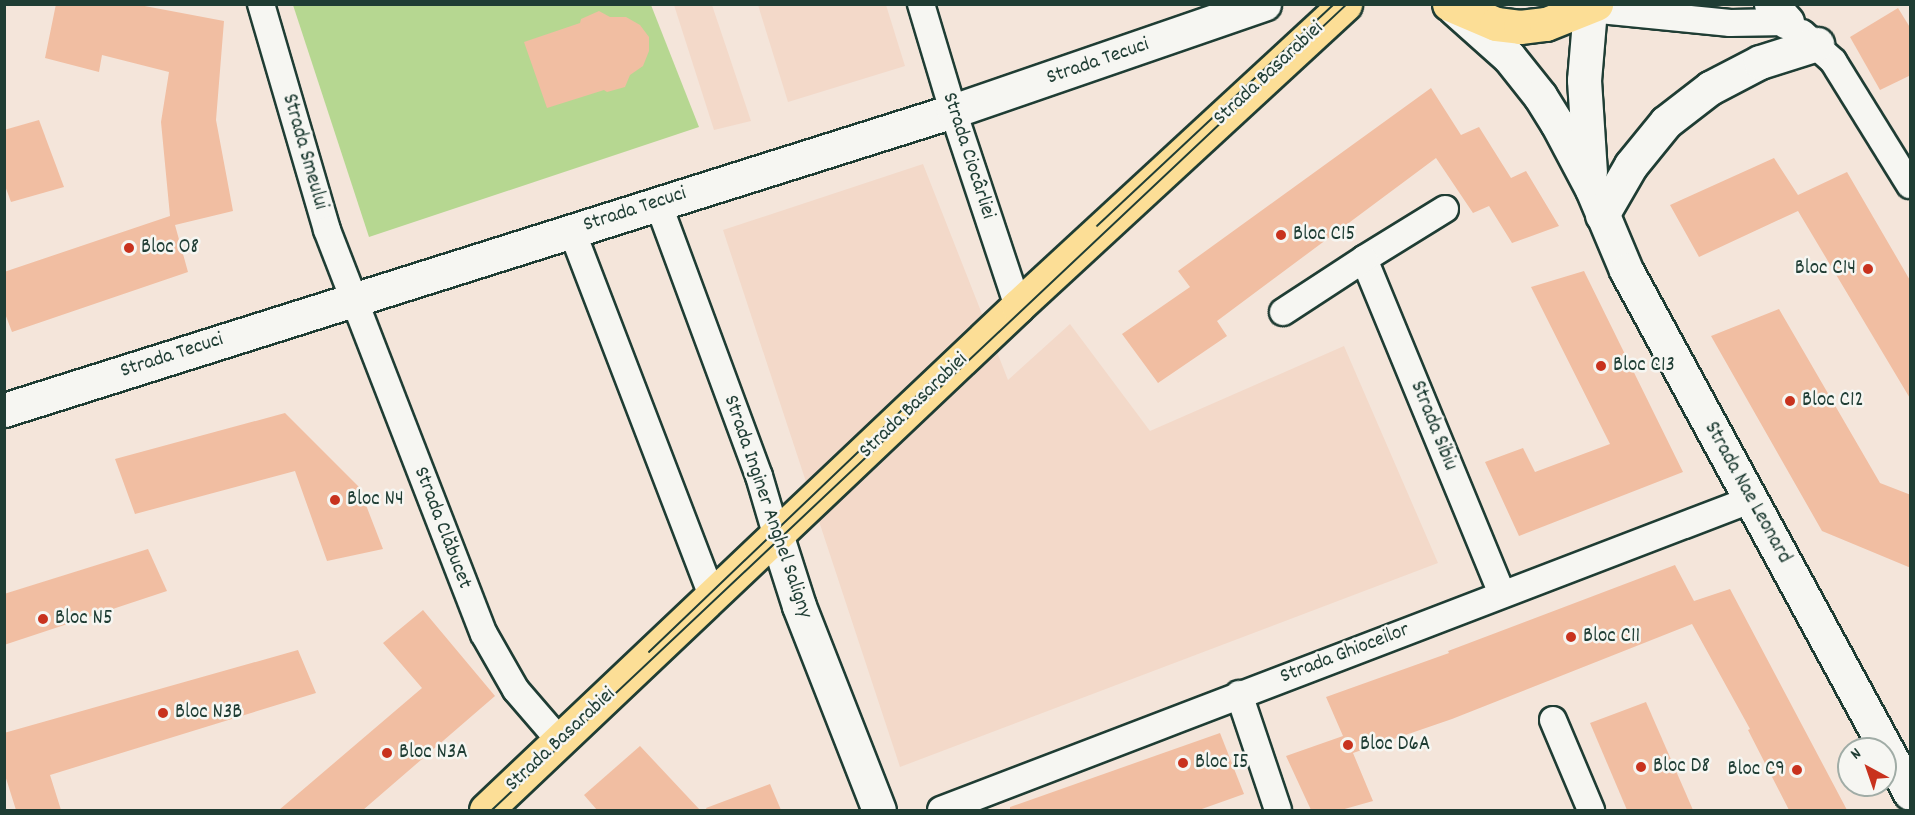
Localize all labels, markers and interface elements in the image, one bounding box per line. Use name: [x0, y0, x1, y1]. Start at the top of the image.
street label: Strada Basarabiei: [1209, 17, 1329, 131]
street label: Strada Tecuci: [1044, 33, 1152, 91]
street label: Strada Ciocârliei: [936, 90, 1000, 222]
street label: Strada Smeului: [275, 91, 333, 213]
street label: Strada Tecuci: [580, 182, 690, 238]
place label: Bloc C15: [1293, 222, 1355, 248]
marker: Bloc C15: [1274, 228, 1288, 242]
place label: Bloc O8: [141, 235, 199, 261]
marker: Bloc O8: [122, 241, 136, 255]
place label: Bloc C14: [1795, 256, 1856, 282]
marker: Bloc C14: [1861, 262, 1875, 276]
street label: Strada Tecuci: [117, 328, 227, 384]
street label: Strada Basarabiei: [854, 348, 974, 464]
place label: Bloc C13: [1613, 353, 1675, 379]
marker: Bloc C13: [1594, 359, 1608, 373]
street label: Strada Sibiu: [1404, 378, 1462, 474]
place label: Bloc C12: [1802, 388, 1864, 414]
street label: Strada Inginer Anghel Saligny: [717, 392, 817, 622]
marker: Bloc C12: [1783, 394, 1797, 408]
street label: Strada Nae Leonard: [1698, 418, 1796, 568]
street label: Strada Clăbucet: [407, 463, 477, 593]
place label: Bloc N4: [347, 487, 404, 513]
marker: Bloc N4: [328, 493, 342, 507]
place label: Bloc N5: [55, 606, 113, 632]
marker: Bloc N5: [36, 612, 50, 626]
street label: Strada Ghioceilor: [1277, 618, 1413, 690]
place label: Bloc C11: [1583, 624, 1640, 650]
marker: Bloc C11: [1564, 630, 1578, 644]
street label: Strada Basarabiei: [501, 683, 621, 797]
place label: Bloc N3B: [175, 700, 242, 726]
marker: Bloc N3B: [156, 706, 170, 720]
place label: Bloc D6A: [1360, 732, 1430, 758]
north arrow: [1837, 737, 1897, 797]
marker: Bloc D6A: [1341, 738, 1355, 752]
place label: Bloc N3A: [399, 740, 468, 766]
text: N: [1846, 743, 1867, 766]
marker: Bloc N3A: [380, 746, 394, 760]
place label: Bloc I5: [1195, 750, 1249, 776]
place label: Bloc D8: [1653, 754, 1710, 780]
marker: Bloc I5: [1176, 756, 1190, 770]
place label: Bloc C9: [1727, 757, 1785, 783]
marker: Bloc D8: [1634, 760, 1648, 774]
marker: Bloc C9: [1790, 763, 1804, 777]

